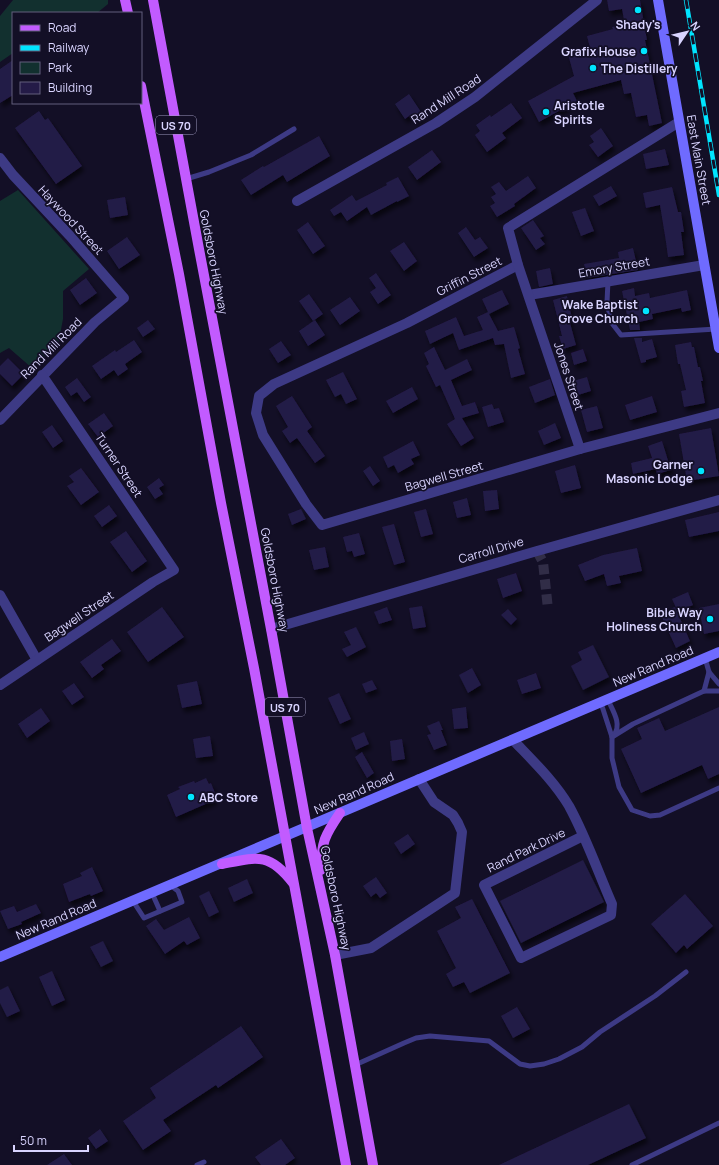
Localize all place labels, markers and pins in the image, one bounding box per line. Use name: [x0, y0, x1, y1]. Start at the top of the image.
marker: Shady's: [633, 5, 643, 15]
place label: Shady's: [615, 16, 661, 33]
place label: Grafix House: [561, 43, 636, 60]
marker: Grafix House: [639, 46, 649, 56]
place label: The Distillery: [601, 60, 678, 77]
marker: The Distillery: [588, 63, 598, 73]
place label: Aristotle Spirits: [554, 97, 605, 128]
marker: Aristotle Spirits: [541, 107, 551, 117]
place label: Wake Baptist Grove Church: [558, 296, 638, 327]
marker: Wake Baptist Grove Church: [641, 306, 651, 316]
place label: Garner Masonic Lodge: [606, 456, 693, 487]
marker: Garner Masonic Lodge: [696, 466, 706, 476]
place label: Bible Way Holiness Church: [606, 604, 702, 635]
marker: Bible Way Holiness Church: [705, 614, 715, 624]
place label: ABC Store: [199, 789, 258, 806]
marker: ABC Store: [186, 792, 196, 802]

